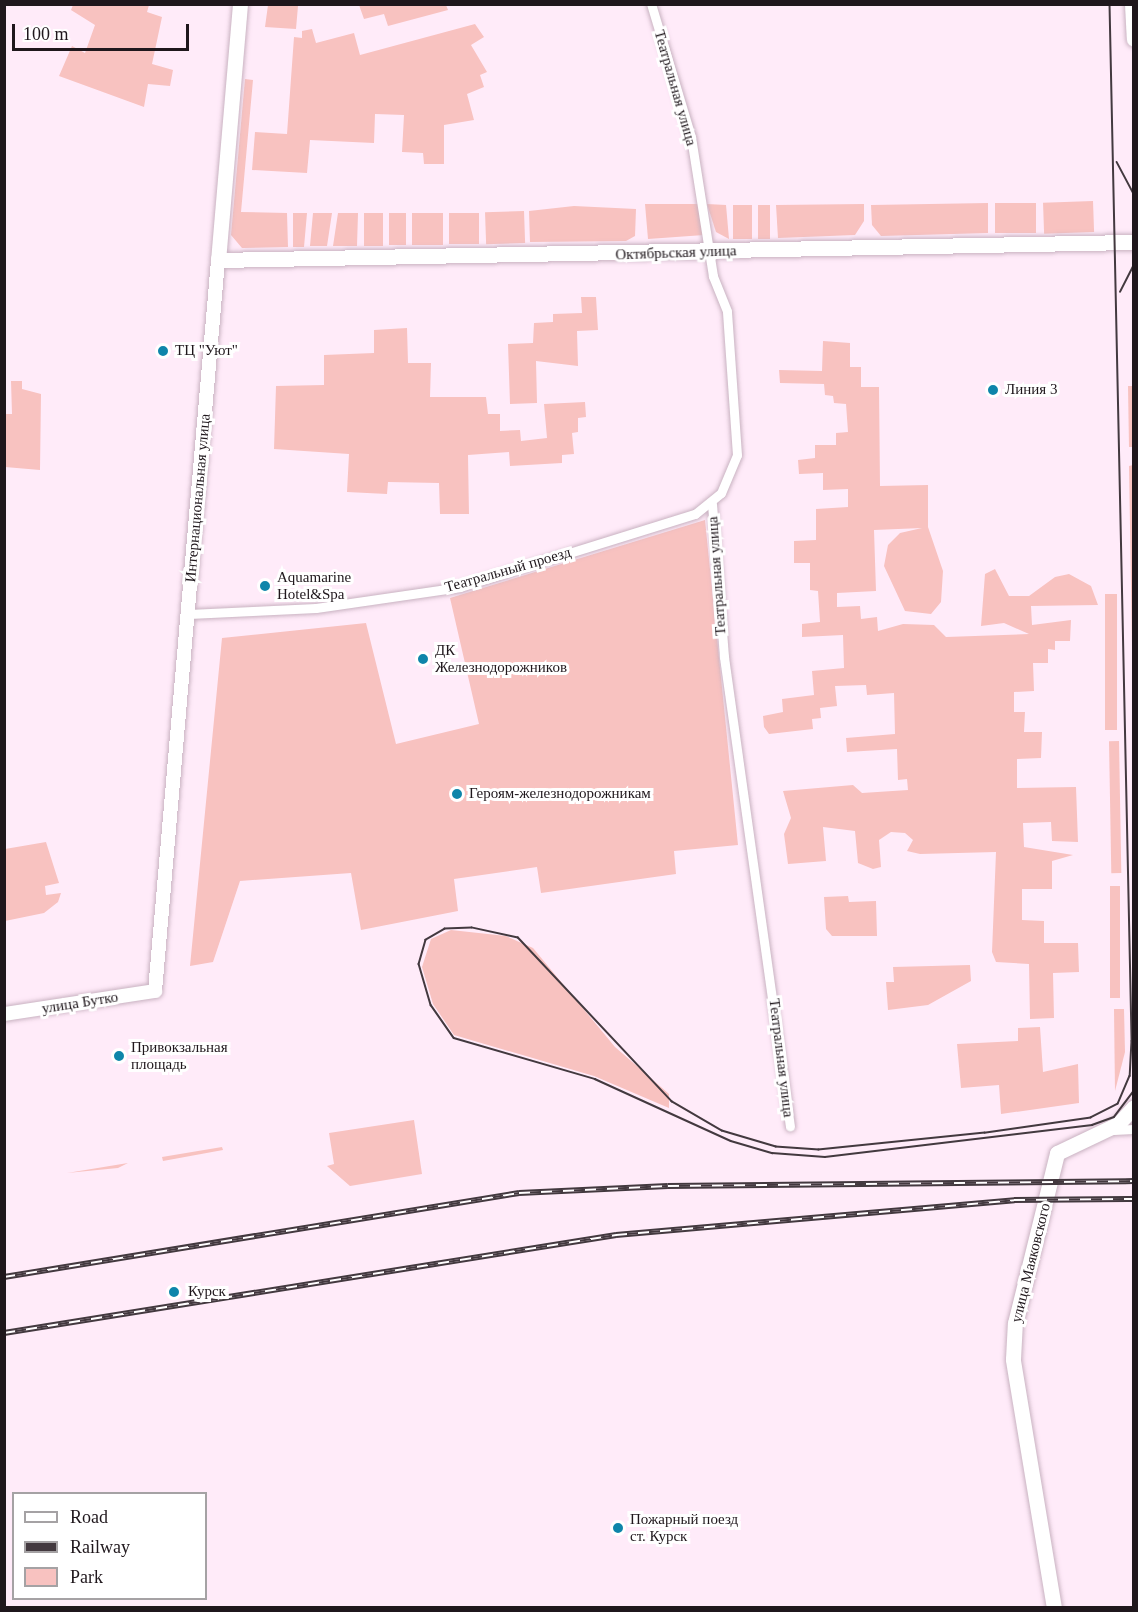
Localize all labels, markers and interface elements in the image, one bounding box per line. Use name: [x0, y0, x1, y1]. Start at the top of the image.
scale bar: [15, 12, 192, 50]
text: 100 m: [23, 24, 69, 44]
street label: Театральная улица: [650, 28, 700, 148]
street label: Октябрьская улица: [615, 242, 737, 264]
place label: ТЦ "Уют": [175, 342, 238, 360]
marker: ТЦ "Уют": [156, 344, 170, 358]
place label: Линия 3: [1005, 381, 1057, 399]
marker: Линия 3: [986, 383, 1000, 397]
street label: Интернациональная улица: [182, 413, 214, 583]
street label: Театральная улица: [704, 516, 730, 636]
street label: Театральный проезд: [443, 543, 573, 597]
place label: Aquamarine Hotel&Spa: [277, 568, 351, 603]
marker: Aquamarine Hotel&Spa: [258, 579, 272, 593]
place label: ДК Железнодорожников: [435, 641, 567, 676]
marker: ДК Железнодорожников: [416, 652, 430, 666]
place label: Героям-железнодорожникам: [469, 785, 651, 803]
marker: Героям-железнодорожникам: [450, 787, 464, 801]
street label: улица Бутко: [41, 988, 119, 1018]
street label: Театральная улица: [765, 998, 797, 1118]
place label: Привокзальная площадь: [131, 1038, 228, 1073]
marker: Привокзальная площадь: [112, 1049, 126, 1063]
street label: улица Маяковского: [1007, 1201, 1055, 1325]
marker: Курск: [165, 1283, 183, 1301]
place label: Курск: [188, 1283, 226, 1301]
legend: [12, 1492, 207, 1600]
text: Road: [70, 1507, 108, 1527]
place label: Пожарный поезд ст. Курск: [630, 1510, 738, 1545]
marker: Пожарный поезд ст. Курск: [611, 1521, 625, 1535]
text: Railway: [70, 1537, 130, 1557]
text: Park: [70, 1567, 103, 1587]

